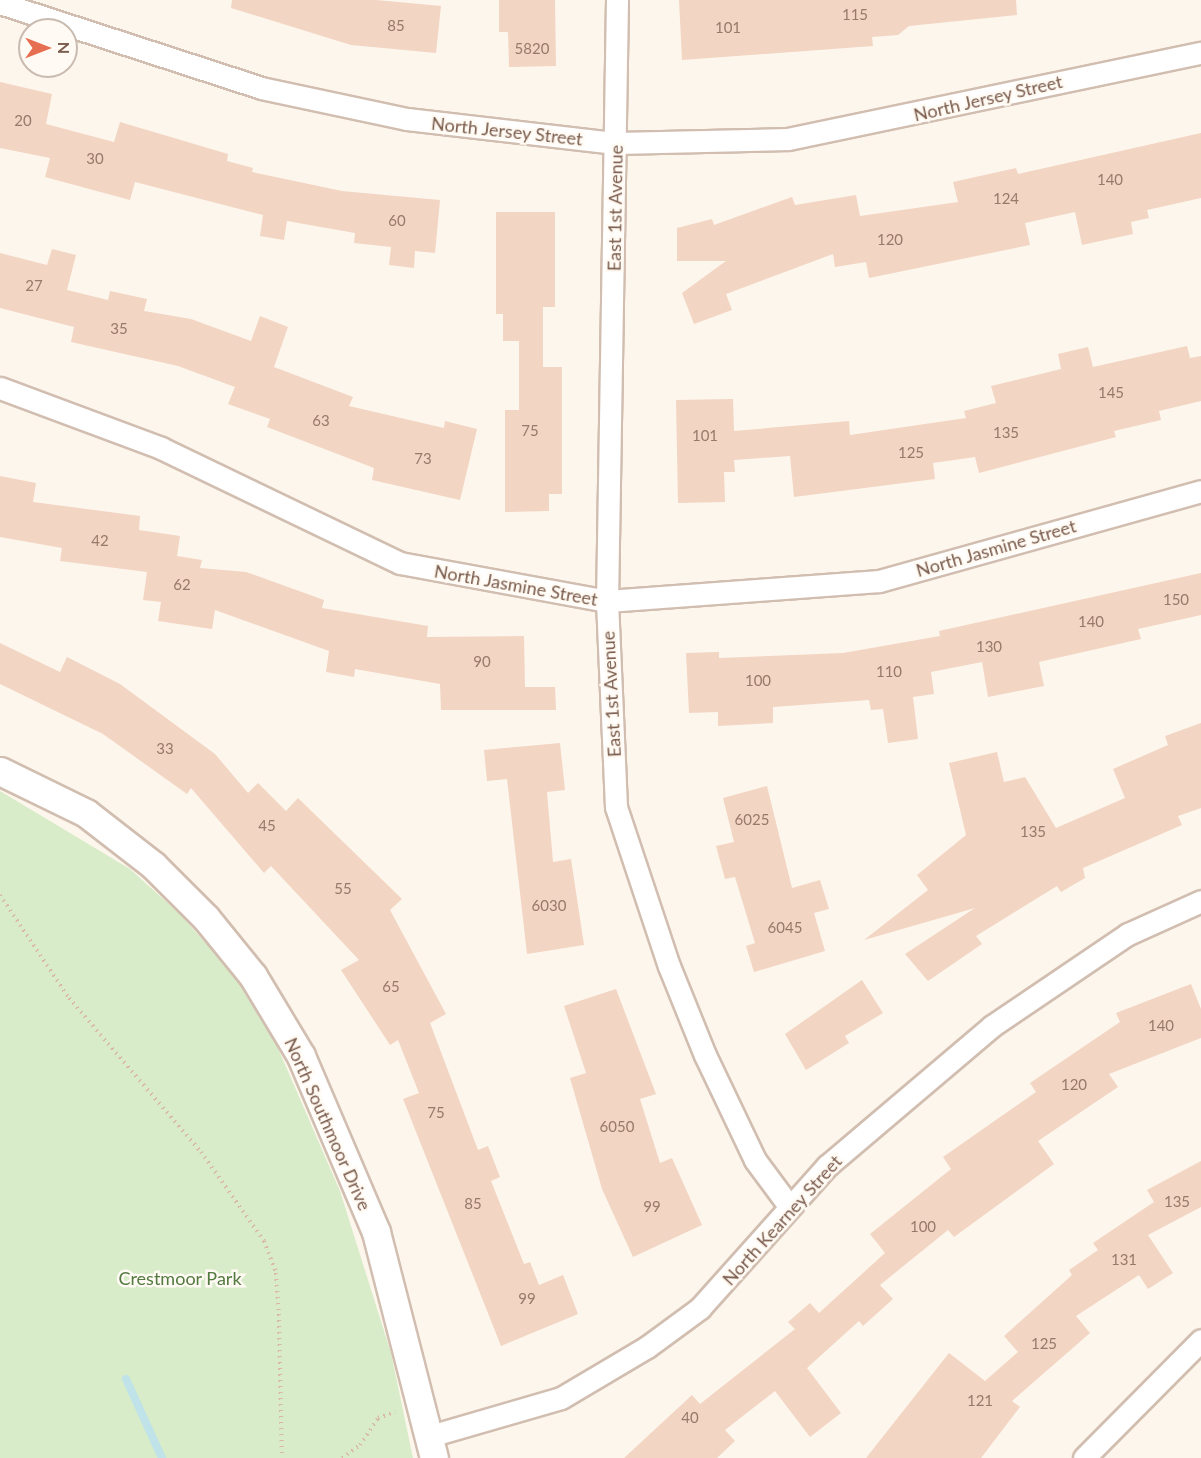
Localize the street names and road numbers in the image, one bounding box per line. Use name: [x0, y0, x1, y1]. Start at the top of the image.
street label: North Jersey Street: [911, 70, 1065, 126]
street label: North Jersey Street: [430, 112, 584, 150]
street label: East 1st Avenue: [603, 144, 627, 272]
street label: North Jasmine Street: [913, 515, 1079, 581]
street label: North Jasmine Street: [432, 560, 600, 610]
street label: East 1st Avenue: [597, 630, 625, 758]
street label: North Southmoor Drive: [280, 1034, 376, 1214]
street label: North Kearney Street: [718, 1150, 846, 1290]

